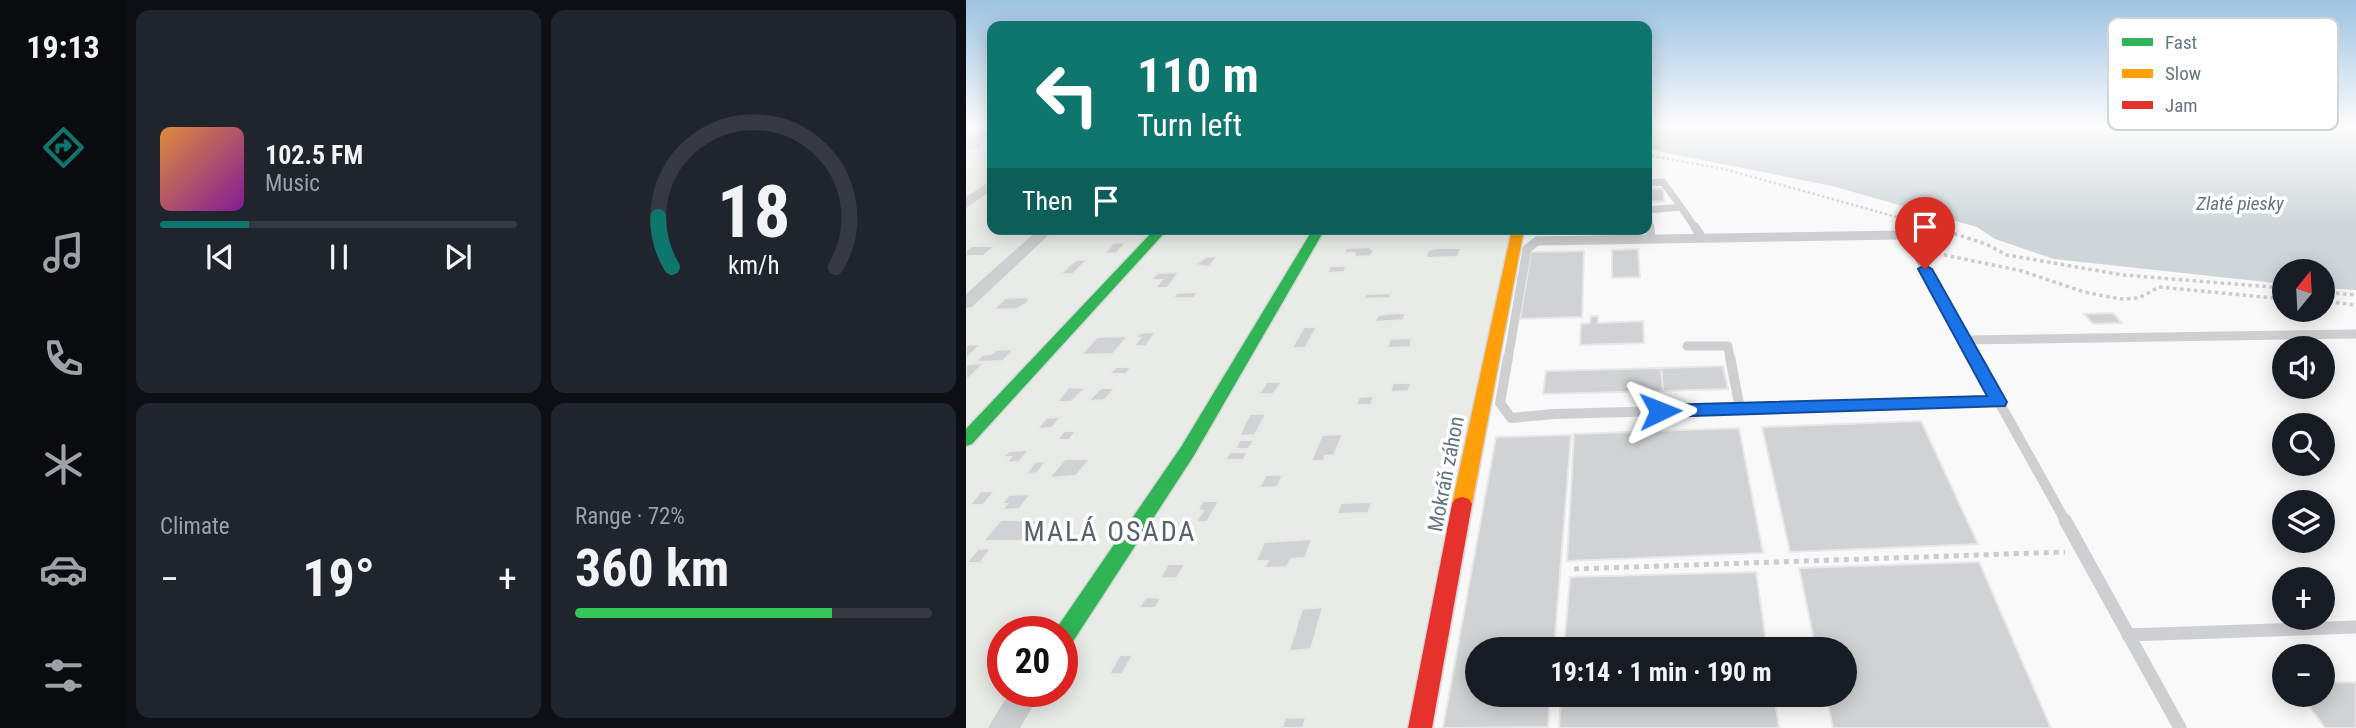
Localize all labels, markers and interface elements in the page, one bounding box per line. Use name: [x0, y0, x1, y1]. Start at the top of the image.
legend: [2108, 18, 2338, 130]
text: 19:13: [26, 28, 100, 66]
text: Fast: [2165, 31, 2197, 54]
text: 110 m: [1137, 47, 1259, 104]
icon: left: [1022, 49, 1113, 140]
text: Slow: [2165, 62, 2201, 85]
text: Jam: [2165, 94, 2198, 117]
text: Turn left: [1137, 106, 1242, 144]
icon: directions: [39, 123, 88, 172]
text: 102.5 FM: [265, 140, 363, 170]
text: Music: [265, 170, 320, 197]
text: 18: [717, 170, 790, 256]
icon: arrive: [1087, 182, 1125, 220]
text: Then: [1022, 186, 1073, 216]
water label: Zlaté piesky: [2195, 192, 2285, 215]
pin: [1895, 197, 1955, 269]
icon: arrive: [1906, 208, 1944, 246]
icon: music: [39, 228, 88, 277]
icon: previous: [201, 238, 239, 276]
icon: pause: [320, 238, 358, 276]
icon: next: [439, 238, 477, 276]
text: km/h: [728, 251, 779, 280]
north arrow: [2272, 259, 2334, 322]
map controls: [2272, 259, 2335, 707]
icon: phone: [39, 334, 88, 383]
button: sound: [2272, 336, 2335, 399]
position arrow: [1623, 374, 1697, 448]
button: search: [2272, 413, 2335, 476]
street label: Mokráň záhon: [1423, 414, 1469, 534]
icon: climate: [39, 440, 88, 489]
button: layers: [2272, 490, 2335, 553]
text: Range · 72%: [575, 503, 685, 530]
text: Climate: [160, 513, 230, 540]
district label: MALÁ OSADA: [1023, 515, 1197, 548]
text: 360 km: [575, 538, 729, 599]
icon: car: [39, 545, 88, 594]
text: 19°: [302, 548, 375, 609]
text: −: [160, 557, 179, 601]
text: +: [498, 557, 517, 601]
button: +: [2272, 567, 2335, 630]
speed limit sign: 20: [987, 616, 1078, 707]
button: −: [2272, 644, 2335, 707]
icon: filters: [39, 651, 88, 700]
text: 19:14 · 1 min · 190 m: [1551, 657, 1771, 687]

